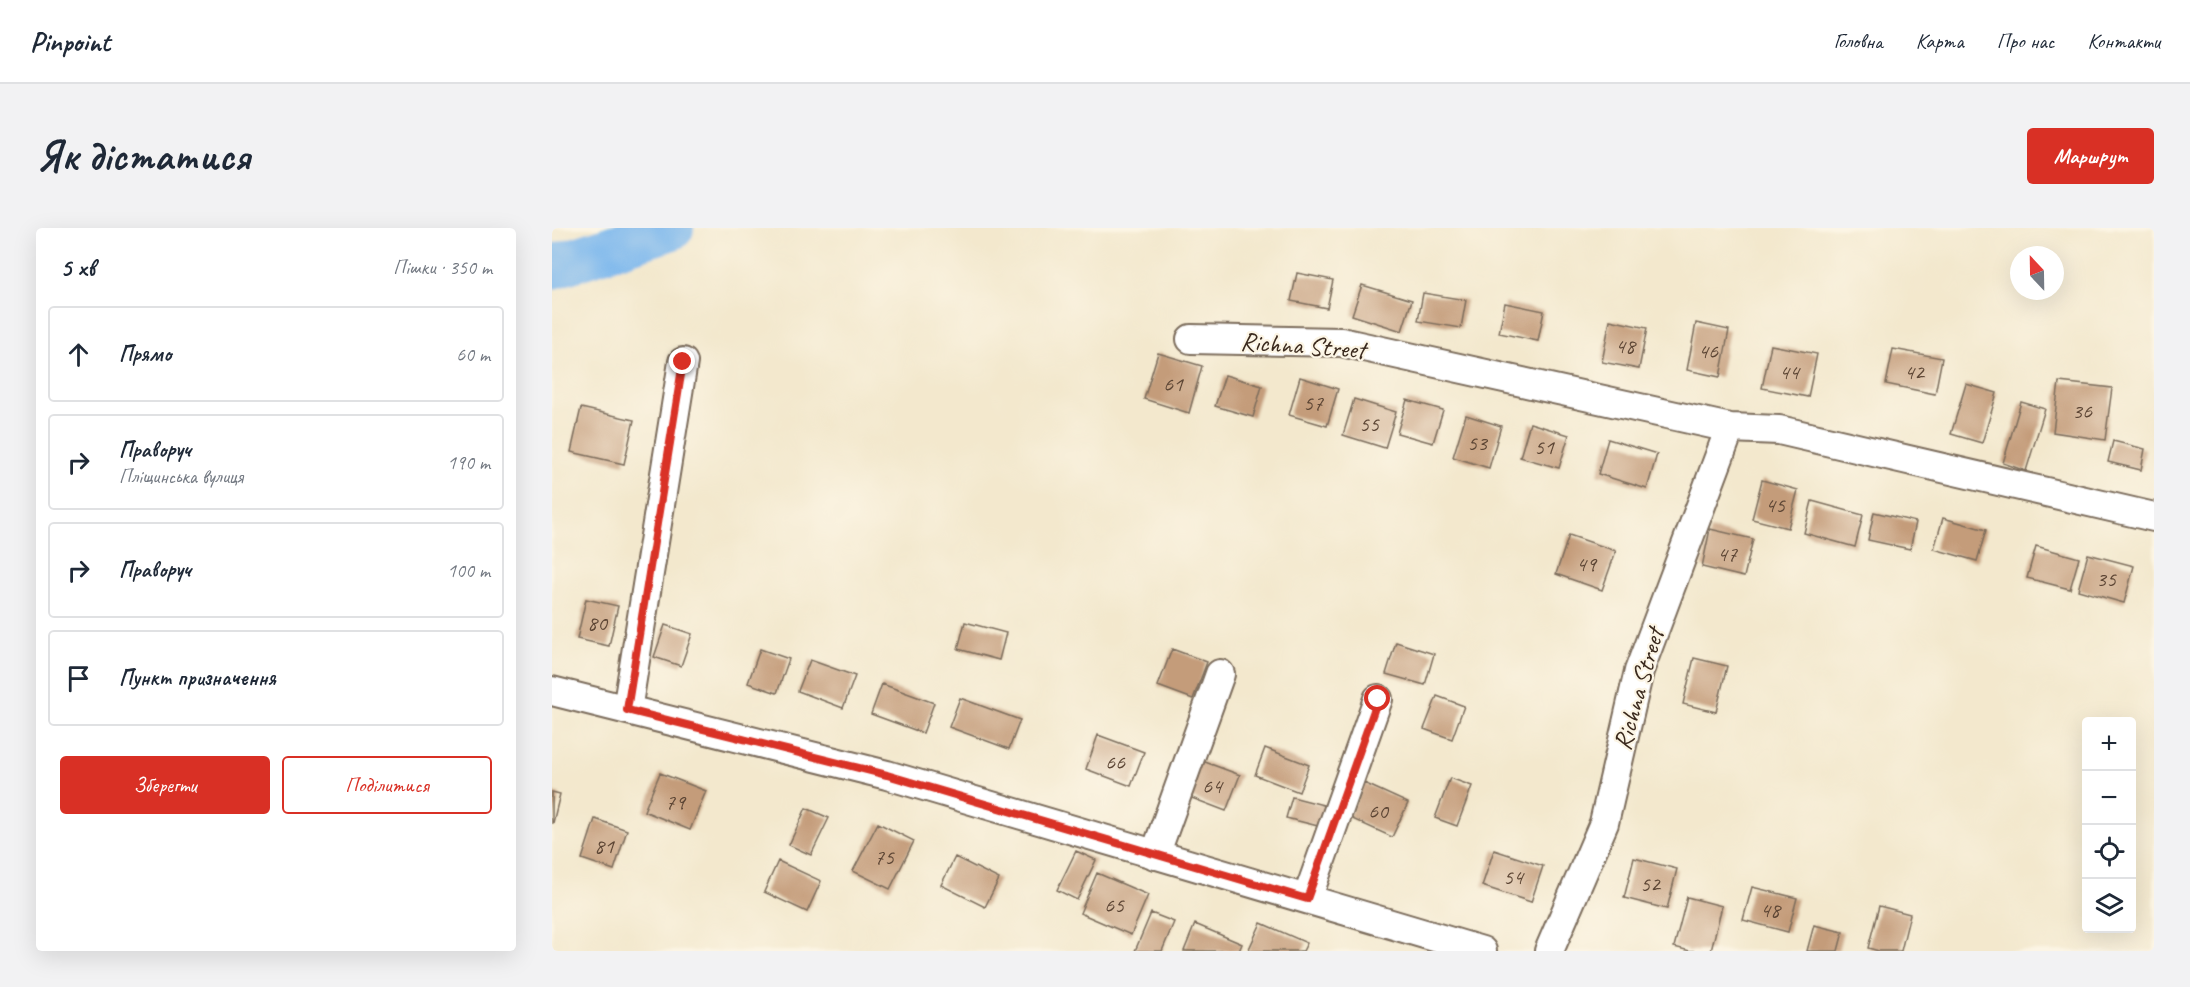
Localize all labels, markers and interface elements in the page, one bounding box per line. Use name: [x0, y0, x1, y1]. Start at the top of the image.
text: Pinpoint: [30, 24, 110, 59]
text: Головна: [1834, 28, 1883, 54]
text: Карта: [1916, 28, 1964, 54]
text: Про нас: [1997, 28, 2054, 54]
text: Контакти: [2087, 28, 2160, 54]
button: Маршрут: [2027, 128, 2154, 184]
text: Як дістатися: [36, 130, 250, 183]
north arrow: [2010, 246, 2064, 300]
text: 5 хв: [60, 251, 95, 284]
text: Пішки · 350 m: [393, 255, 492, 280]
street label: Richna Street: [1240, 325, 1370, 367]
house number: 48: [1615, 332, 1637, 360]
house number: 46: [1698, 337, 1719, 365]
icon: ahead: [62, 338, 95, 371]
text: Прямо: [119, 340, 171, 368]
text: 60 m: [456, 342, 490, 367]
route end: [669, 348, 695, 374]
house number: 44: [1779, 358, 1801, 386]
house number: 42: [1904, 358, 1926, 386]
house number: 61: [1163, 370, 1184, 398]
house number: 57: [1303, 389, 1324, 417]
house number: 36: [2072, 397, 2093, 425]
house number: 55: [1359, 410, 1380, 438]
house number: 53: [1467, 429, 1489, 457]
house number: 51: [1534, 433, 1555, 461]
text: Праворуч: [119, 436, 191, 464]
icon: right: [62, 446, 95, 479]
text: 190 m: [447, 450, 490, 475]
text: Пліщинська вулиця: [119, 464, 243, 489]
house number: 45: [1765, 491, 1786, 519]
house number: 47: [1717, 540, 1738, 568]
house number: 49: [1576, 550, 1598, 578]
icon: right: [62, 554, 95, 587]
text: Праворуч: [119, 556, 191, 584]
text: 100 m: [447, 558, 490, 583]
house number: 35: [2096, 565, 2117, 593]
house number: 80: [587, 609, 609, 637]
street label: Richna Street: [1605, 621, 1672, 754]
icon: arrive: [62, 662, 95, 695]
text: Пункт призначення: [119, 664, 276, 692]
route start: [1364, 685, 1390, 711]
map controls: [2082, 717, 2136, 933]
button: +: [2082, 717, 2136, 771]
house number: 66: [1105, 748, 1126, 776]
button: Зберегти: [60, 756, 270, 814]
button: Поділитися: [282, 756, 492, 814]
button: −: [2082, 771, 2136, 825]
house number: 64: [1202, 772, 1224, 800]
house number: 79: [665, 788, 687, 816]
house number: 60: [1368, 797, 1390, 825]
button: locate: [2082, 825, 2136, 879]
house number: 81: [594, 832, 615, 860]
house number: 75: [874, 843, 895, 871]
house number: 54: [1503, 863, 1525, 891]
house number: 52: [1640, 870, 1662, 898]
button: layers: [2082, 879, 2136, 933]
house number: 65: [1104, 891, 1125, 919]
house number: 48: [1760, 896, 1782, 924]

